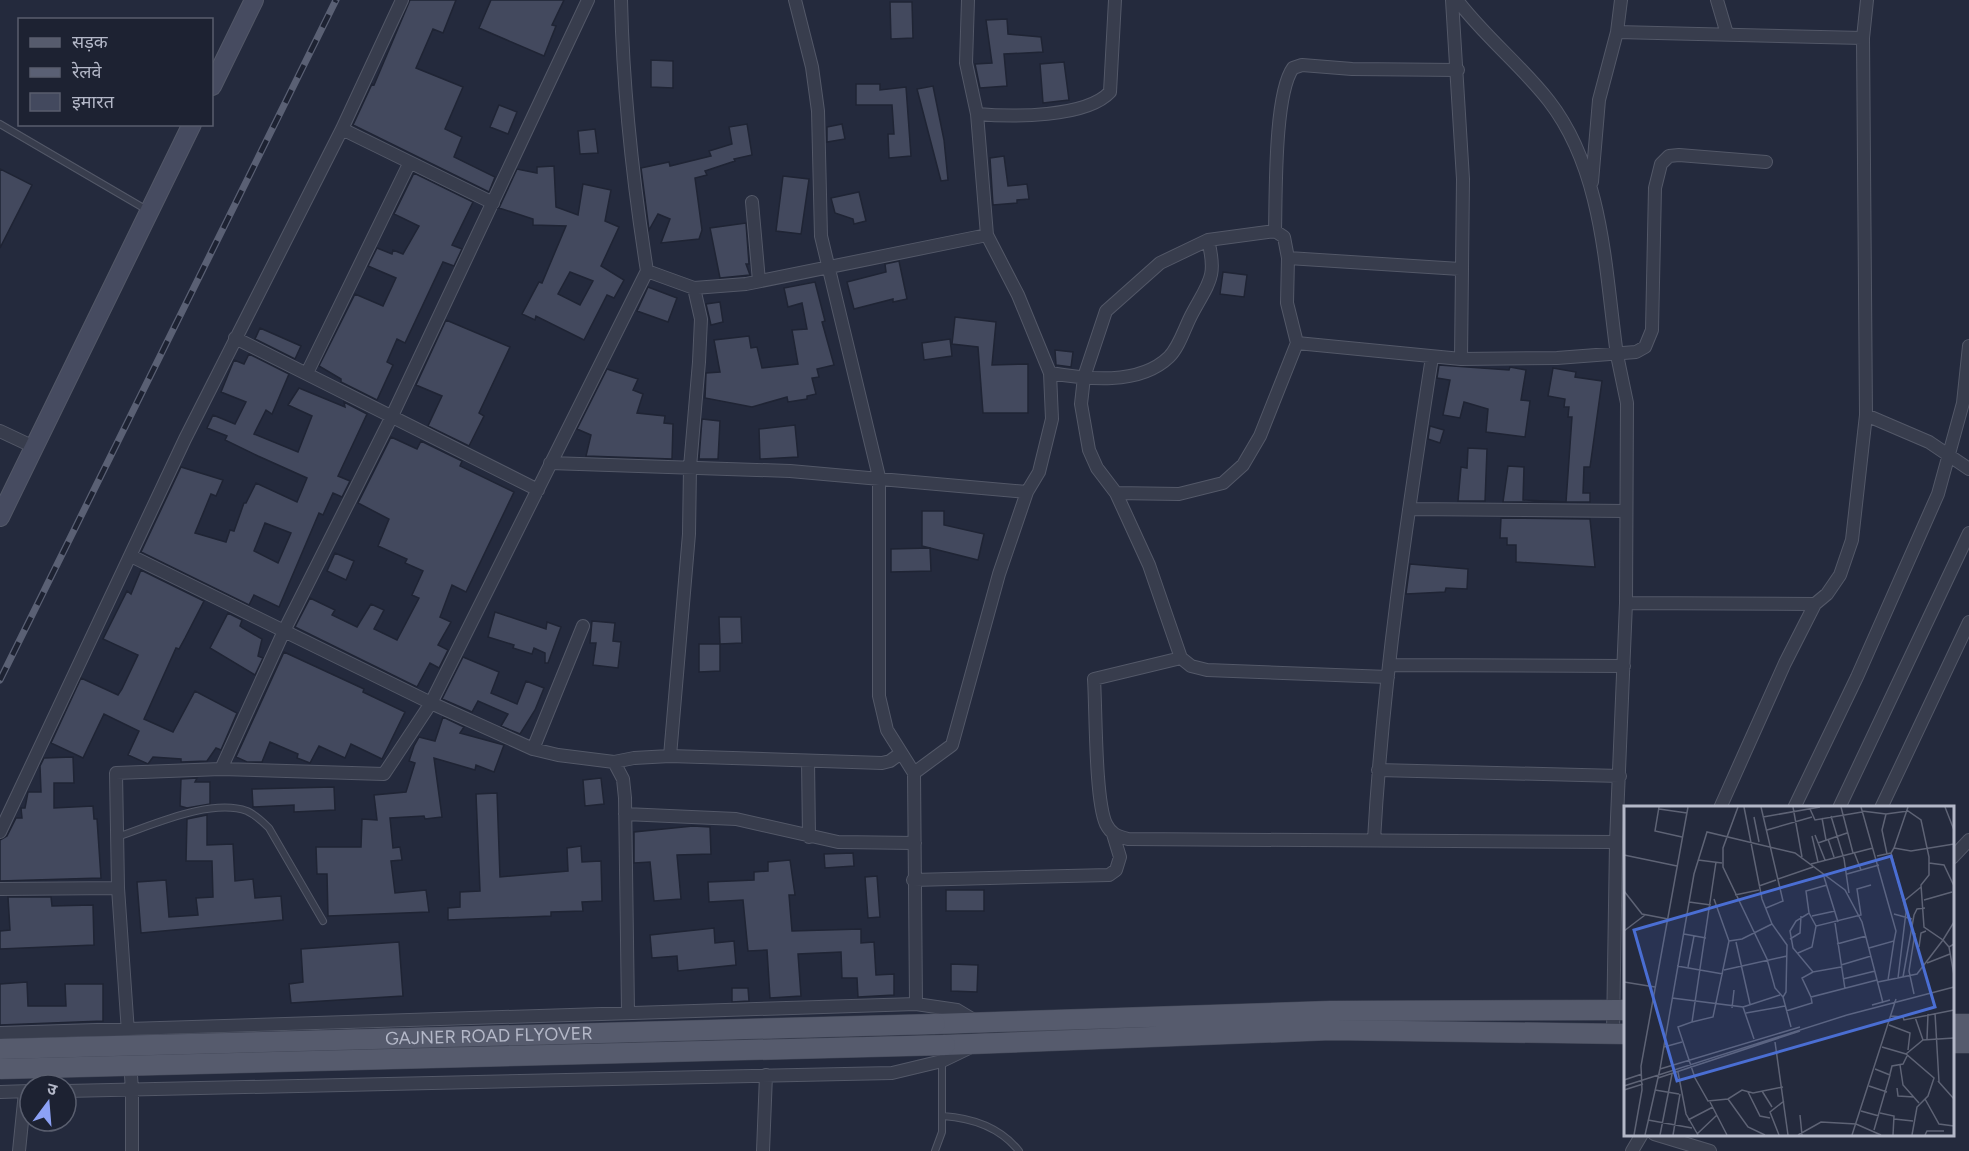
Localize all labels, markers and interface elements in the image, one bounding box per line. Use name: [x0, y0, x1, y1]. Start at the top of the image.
legend: [18, 18, 213, 126]
text: सड़क: [72, 31, 109, 53]
text: रेलवे: [71, 61, 103, 83]
text: इमारत: [72, 91, 115, 113]
inset map: [1624, 806, 1954, 1136]
street label: GAJNER ROAD FLYOVER: [385, 1022, 593, 1050]
north arrow: [18, 1073, 78, 1133]
text: उ: [45, 1079, 60, 1100]

